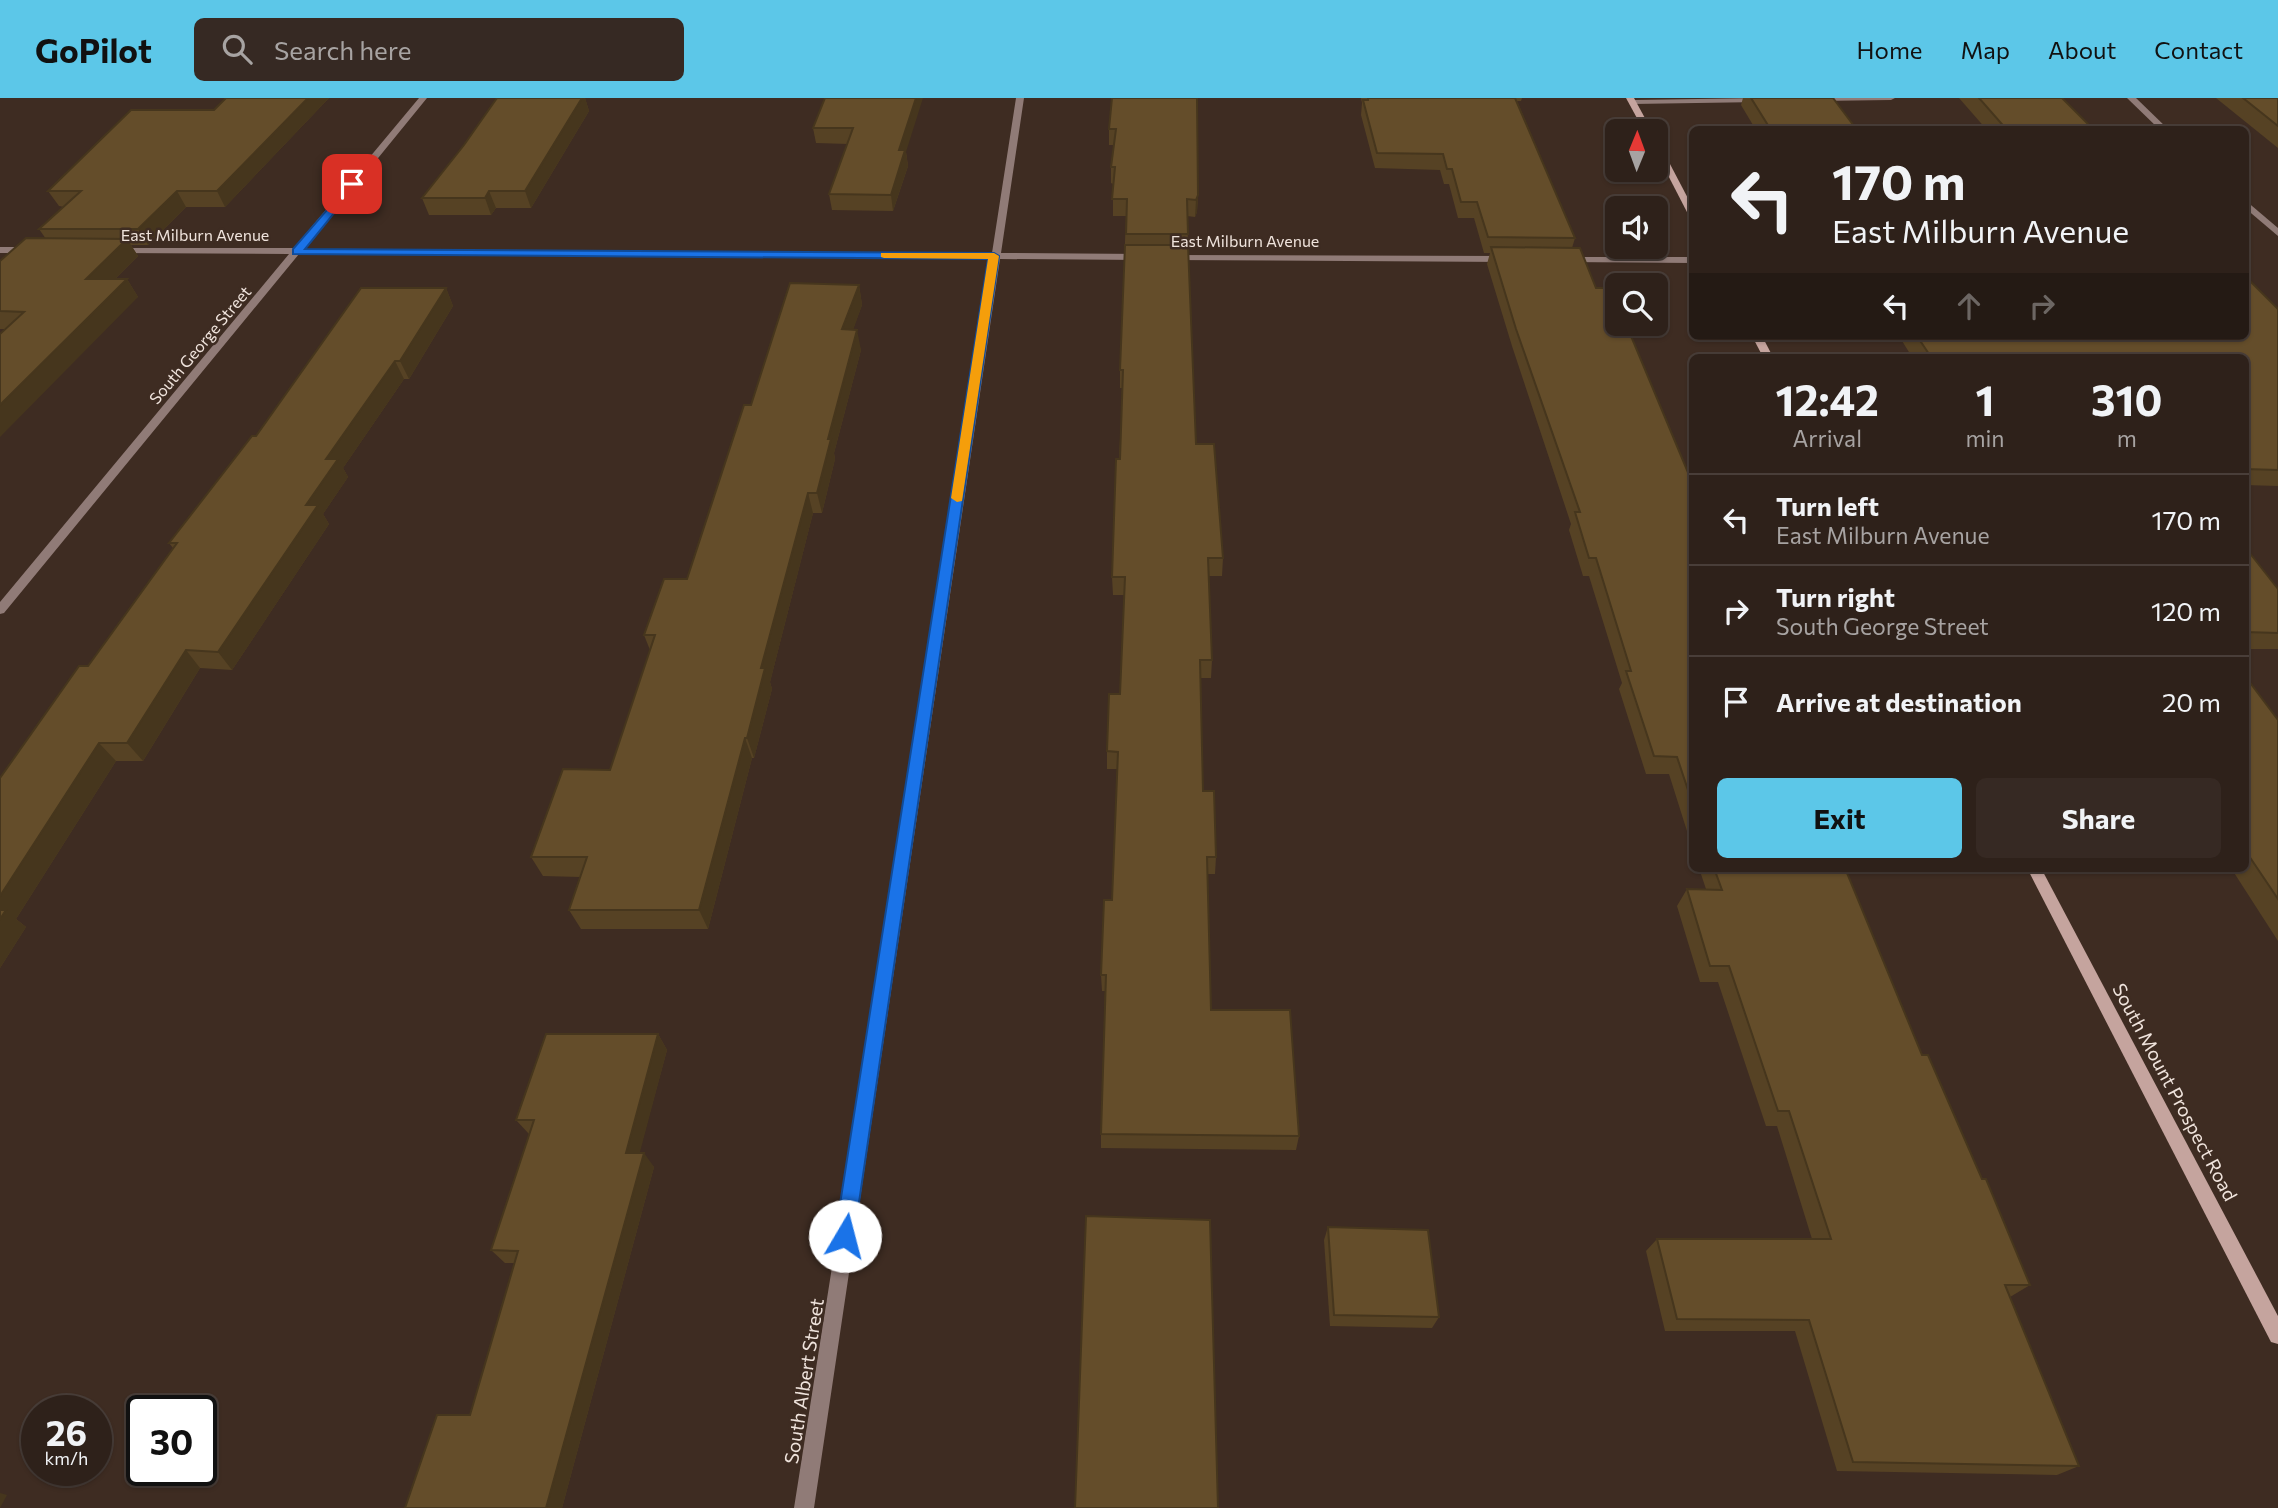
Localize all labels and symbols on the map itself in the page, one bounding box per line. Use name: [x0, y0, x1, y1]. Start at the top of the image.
north arrow: [1605, 119, 1668, 182]
pin: [322, 154, 382, 214]
street label: East Milburn Avenue: [121, 225, 269, 244]
street label: East Milburn Avenue: [1171, 231, 1319, 250]
street label: South George Street: [145, 282, 255, 407]
street label: South Mount Prospect Road: [2108, 979, 2243, 1205]
position arrow: [808, 1199, 882, 1273]
street label: South Albert Street: [779, 1296, 828, 1465]
speed limit sign: 30: [126, 1395, 217, 1486]

